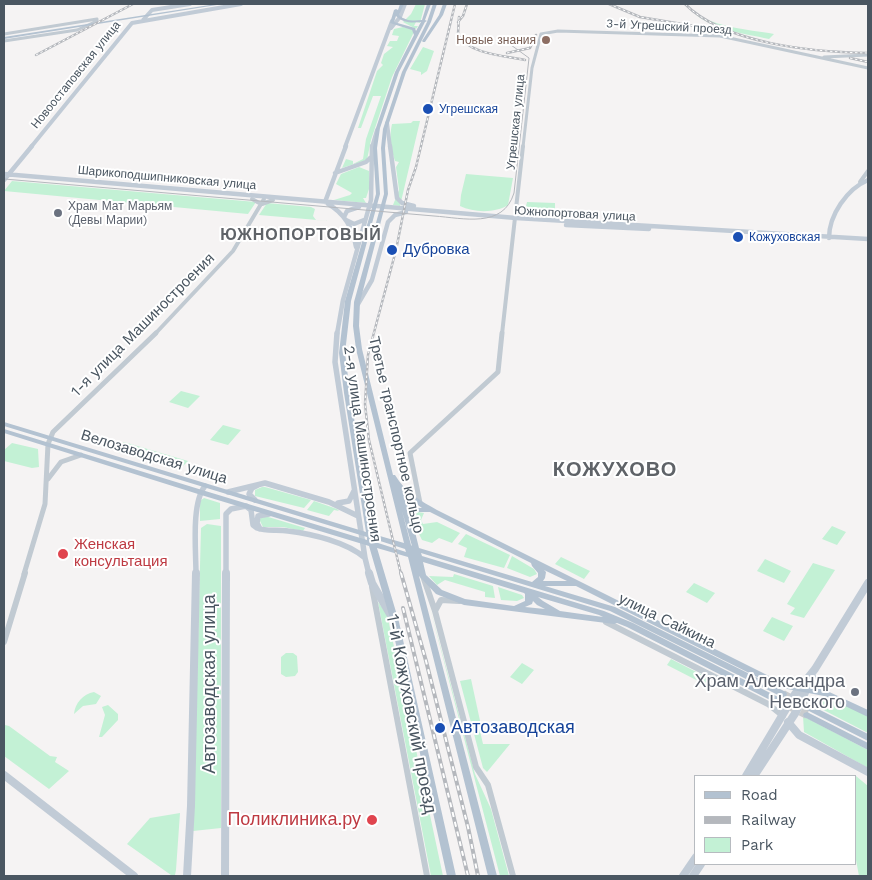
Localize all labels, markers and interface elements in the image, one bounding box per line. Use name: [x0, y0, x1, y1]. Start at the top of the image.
street label: 3-й Угрешский проезд: [606, 17, 732, 37]
street label: Новоостаповская улица: [28, 18, 124, 132]
place label: Новые знания: [456, 33, 536, 47]
marker: Новые знания: [540, 34, 552, 46]
street label: Угрешская улица: [504, 73, 528, 171]
marker: Угрешская: [421, 102, 435, 116]
place label: Угрешская: [439, 102, 498, 116]
street label: Шарикоподшипниковская улица: [77, 163, 257, 193]
place label: Храм Мат Марьям (Девы Марии): [68, 199, 172, 227]
street label: Южнопортовая улица: [514, 204, 636, 224]
marker: Храм Мат Марьям (Девы Марии): [52, 207, 64, 219]
district label: ЮЖНОПОРТОВЫЙ: [219, 225, 383, 245]
marker: Кожуховская: [731, 230, 745, 244]
place label: Кожуховская: [749, 230, 820, 244]
place label: Дубровка: [403, 241, 470, 259]
marker: Дубровка: [385, 243, 399, 257]
street label: 1-я улица Машиностроения: [68, 250, 218, 400]
street label: Третье транспортное кольцо: [365, 335, 427, 535]
street label: 2-я улица Машиностроения: [339, 345, 385, 543]
street label: Велозаводская улица: [79, 426, 229, 488]
district label: КОЖУХОВО: [552, 458, 678, 482]
place label: Женская консультация: [74, 536, 168, 571]
marker: Женская консультация: [56, 547, 70, 561]
street label: улица Сайкина: [616, 590, 718, 652]
street label: Автозаводская улица: [199, 594, 221, 774]
street label: 1-й Кожуховский проезд: [381, 612, 441, 816]
place label: Храм Александра Невского: [694, 671, 845, 714]
marker: Храм Александра Невского: [849, 686, 861, 698]
place label: Автозаводская: [451, 717, 575, 739]
marker: Автозаводская: [433, 721, 447, 735]
legend: [694, 775, 857, 865]
text: Road: [741, 786, 778, 804]
place label: Поликлиника.ру: [227, 809, 361, 831]
text: Railway: [741, 811, 796, 829]
marker: Поликлиника.ру: [365, 813, 379, 827]
text: Park: [741, 836, 773, 854]

